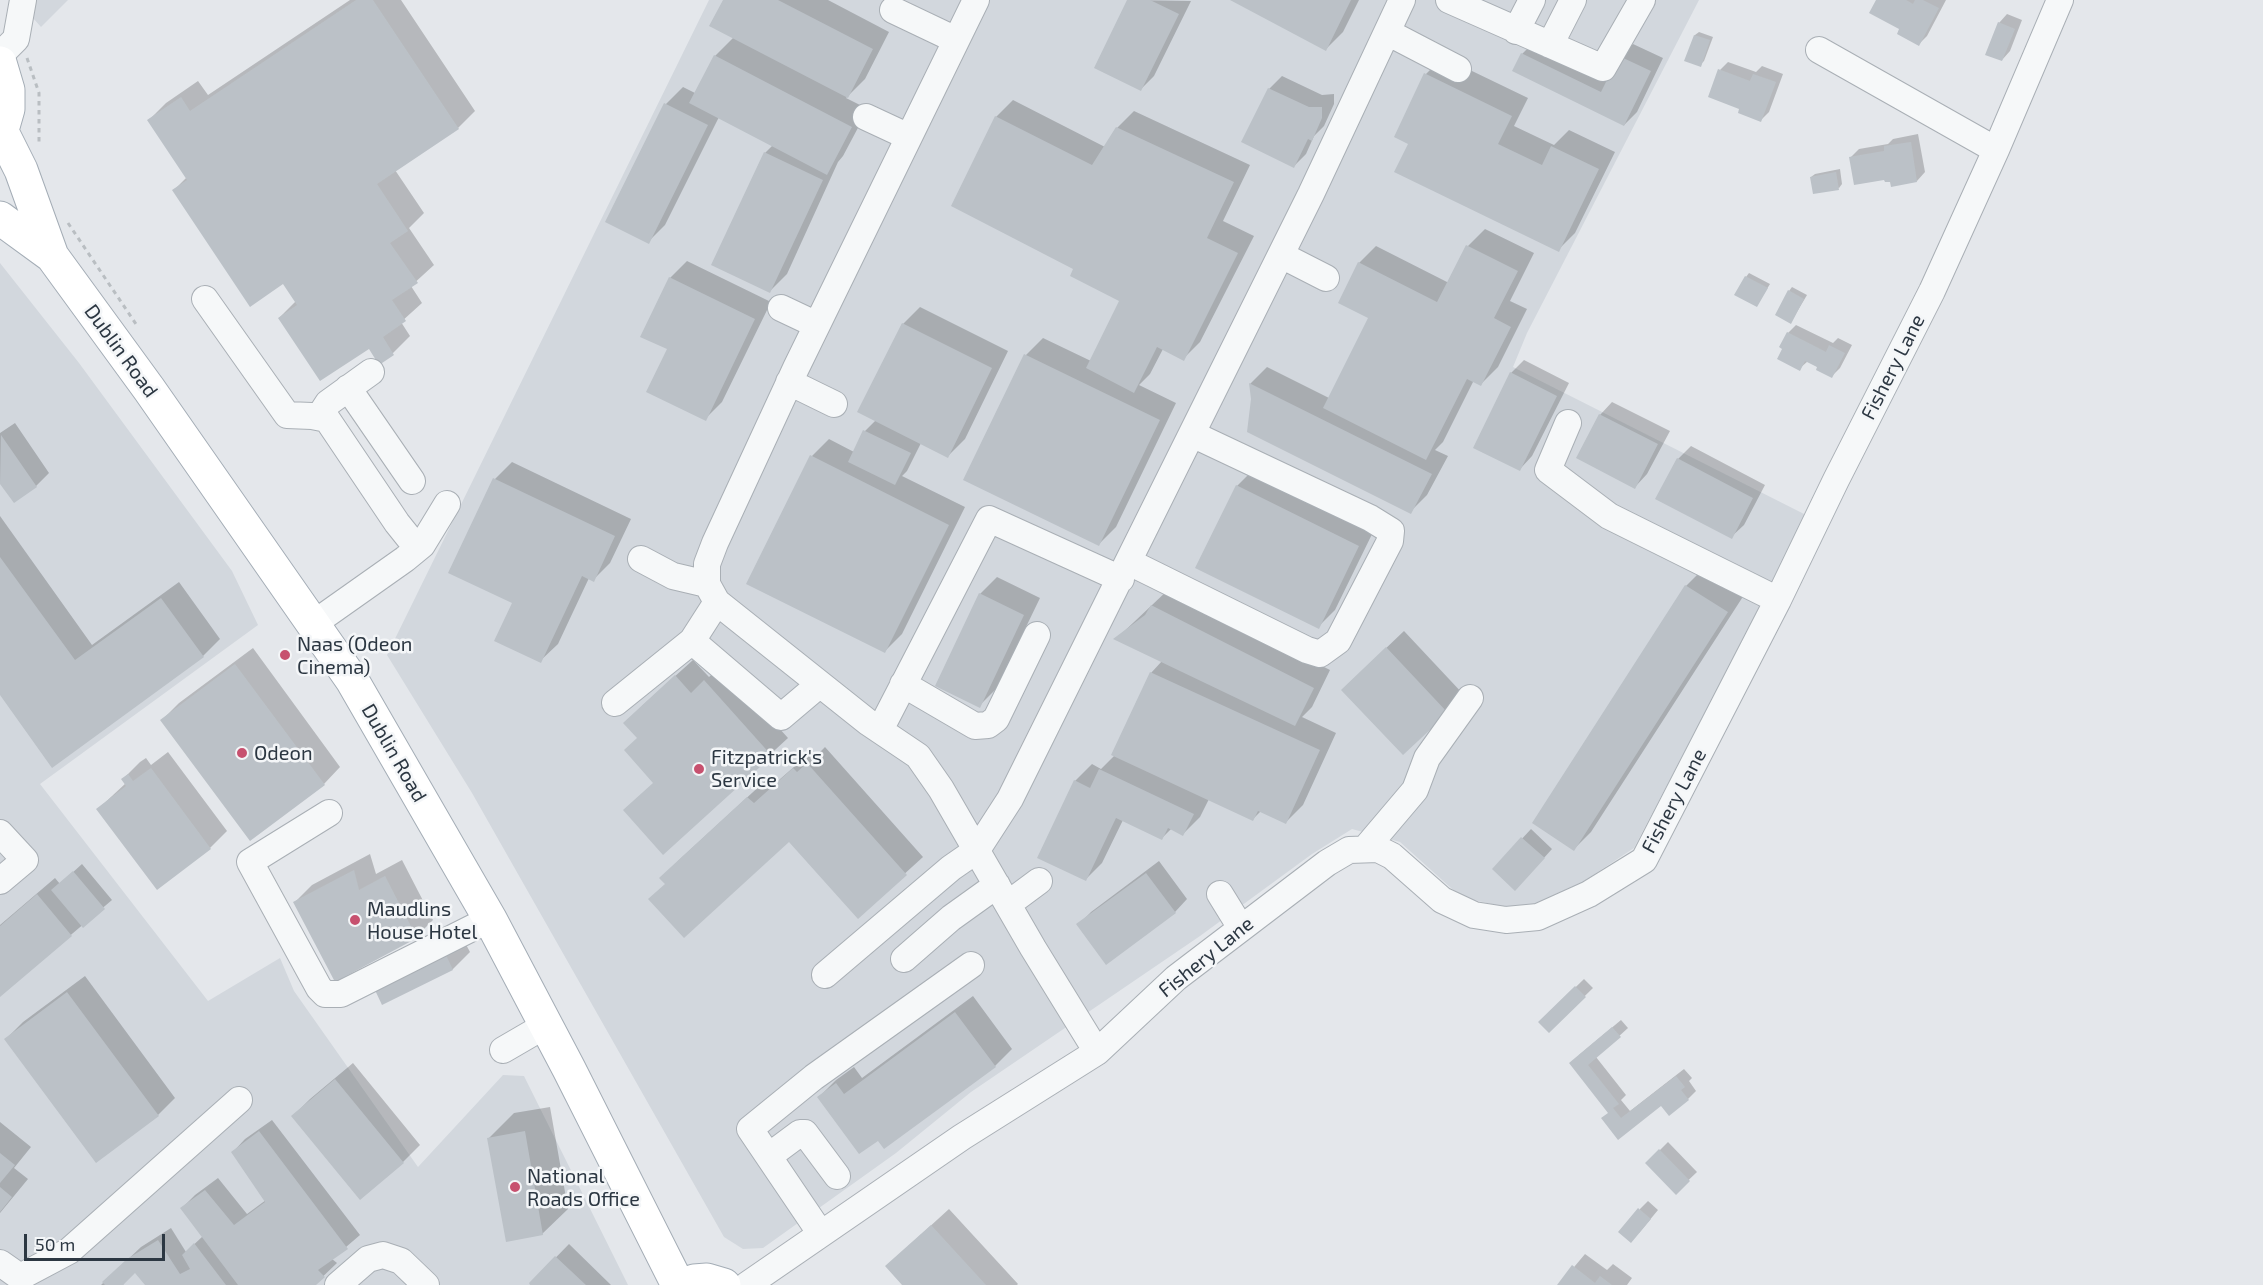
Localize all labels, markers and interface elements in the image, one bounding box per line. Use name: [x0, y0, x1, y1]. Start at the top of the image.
street label: Dublin Road: [79, 300, 163, 402]
street label: Fishery Lane: [1856, 310, 1930, 424]
place label: Naas (Odeon Cinema): [297, 632, 412, 679]
marker: Naas (Odeon Cinema): [278, 648, 292, 662]
street label: Dublin Road: [356, 700, 432, 806]
place label: Odeon: [254, 741, 313, 765]
place label: Fitzpatrick's Service: [711, 745, 822, 792]
street label: Fishery Lane: [1636, 745, 1712, 857]
marker: Odeon: [235, 746, 249, 760]
marker: Fitzpatrick's Service: [692, 762, 706, 776]
place label: Maudlins House Hotel: [367, 897, 477, 944]
street label: Fishery Lane: [1154, 912, 1258, 1002]
marker: Maudlins House Hotel: [348, 913, 362, 927]
place label: National Roads Office: [527, 1164, 640, 1211]
marker: National Roads Office: [508, 1180, 522, 1194]
scale bar: [27, 1222, 168, 1260]
text: 50 m: [35, 1233, 75, 1255]

